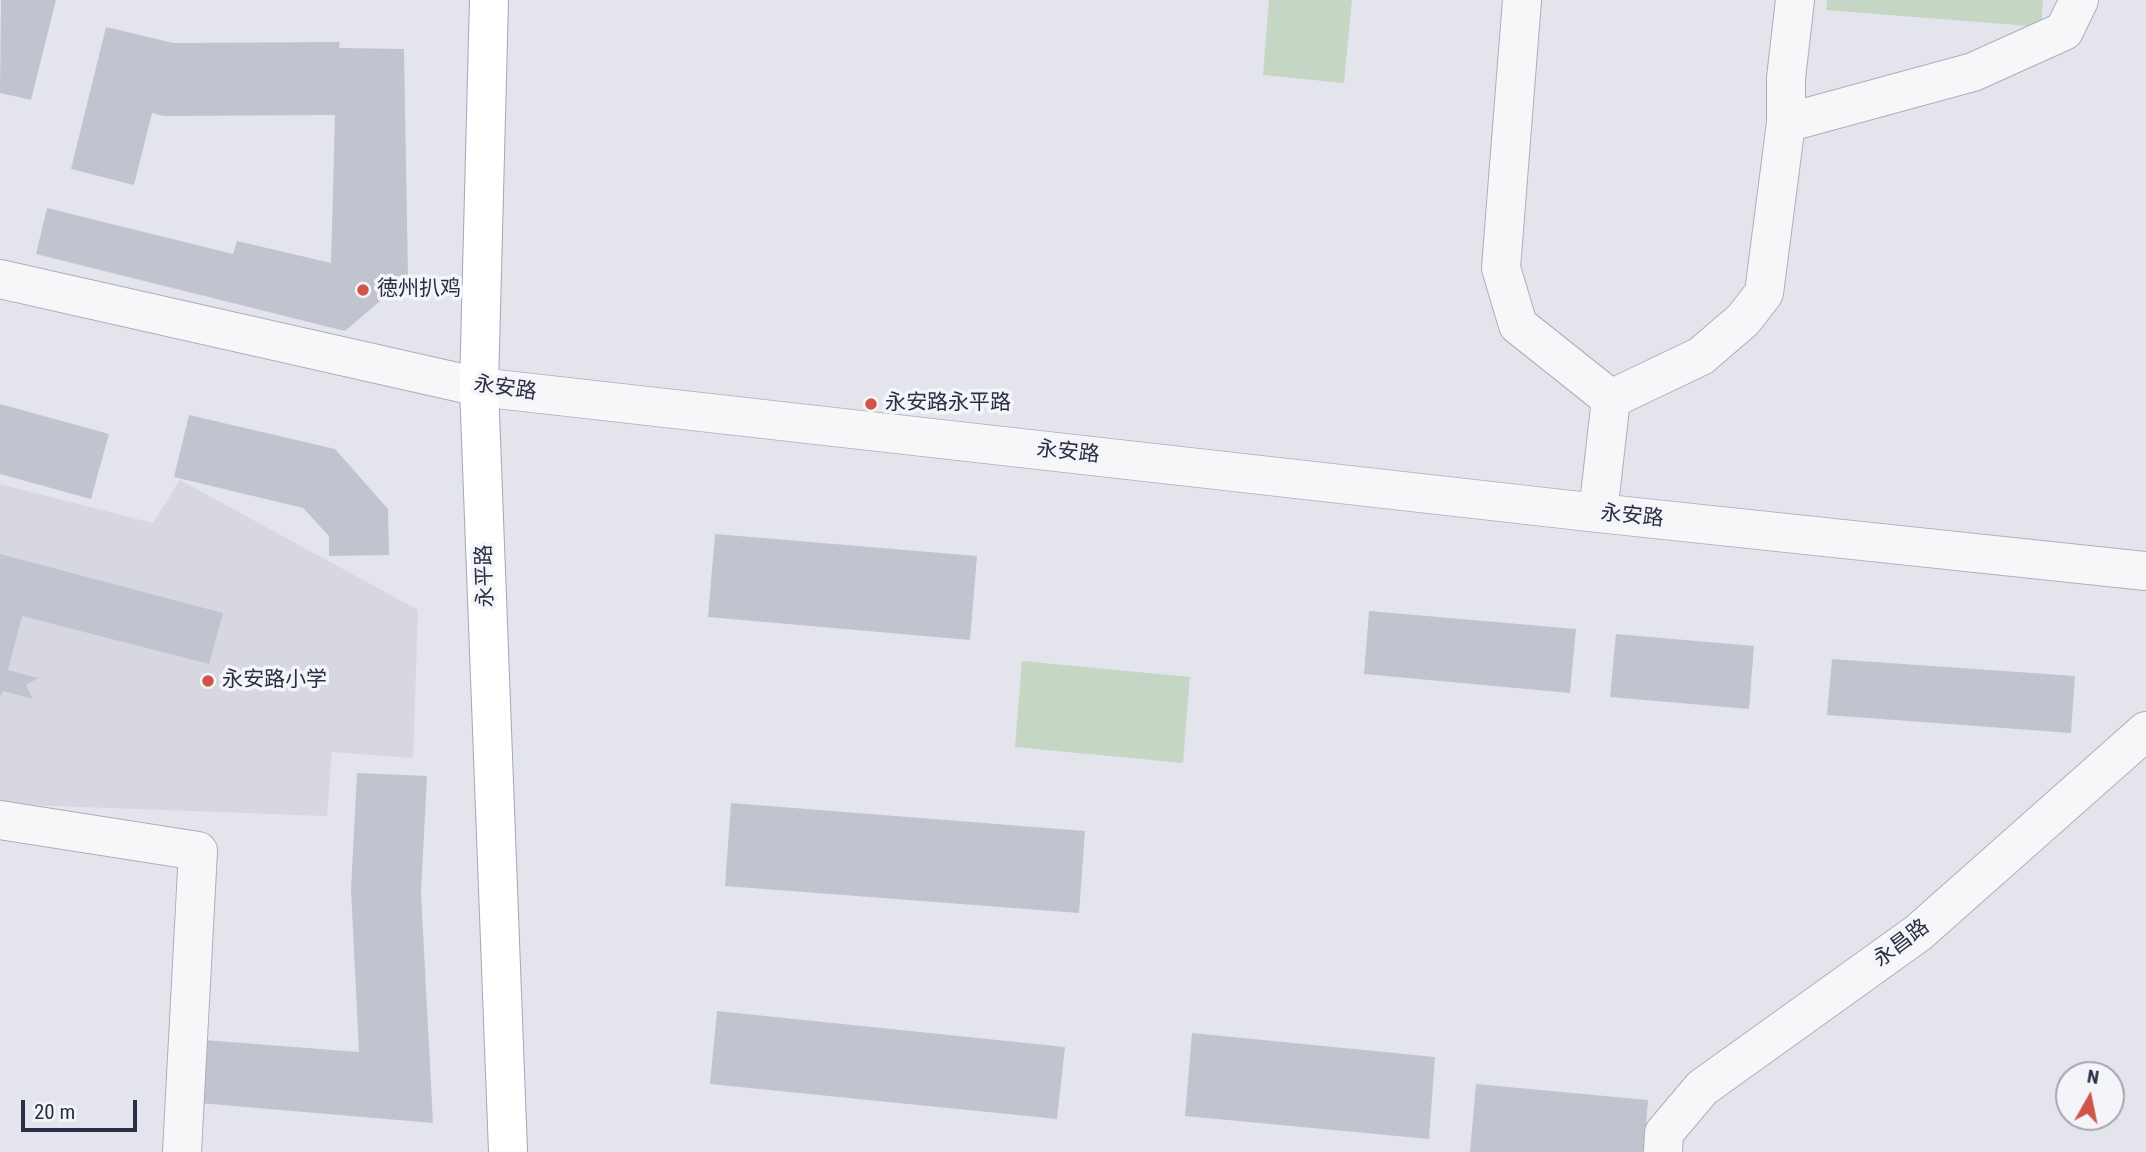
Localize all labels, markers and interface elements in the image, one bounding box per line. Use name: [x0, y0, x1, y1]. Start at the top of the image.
place label: 徳州扒鸡: [377, 277, 461, 303]
marker: 徳州扒鸡: [355, 282, 371, 298]
street label: 永安路: [472, 372, 538, 406]
place label: 永安路永平路: [885, 391, 1011, 417]
marker: 永安路永平路: [863, 396, 879, 412]
street label: 永安路: [1035, 437, 1101, 469]
street label: 永安路: [1599, 501, 1665, 533]
street label: 永平路: [472, 544, 500, 608]
place label: 永安路小学: [222, 668, 327, 694]
marker: 永安路小学: [200, 673, 216, 689]
street label: 永昌路: [1869, 915, 1935, 973]
north arrow: [2055, 1061, 2125, 1131]
text: N: [2085, 1064, 2101, 1089]
scale bar: [24, 1086, 140, 1130]
text: 20 m: [34, 1100, 75, 1124]

